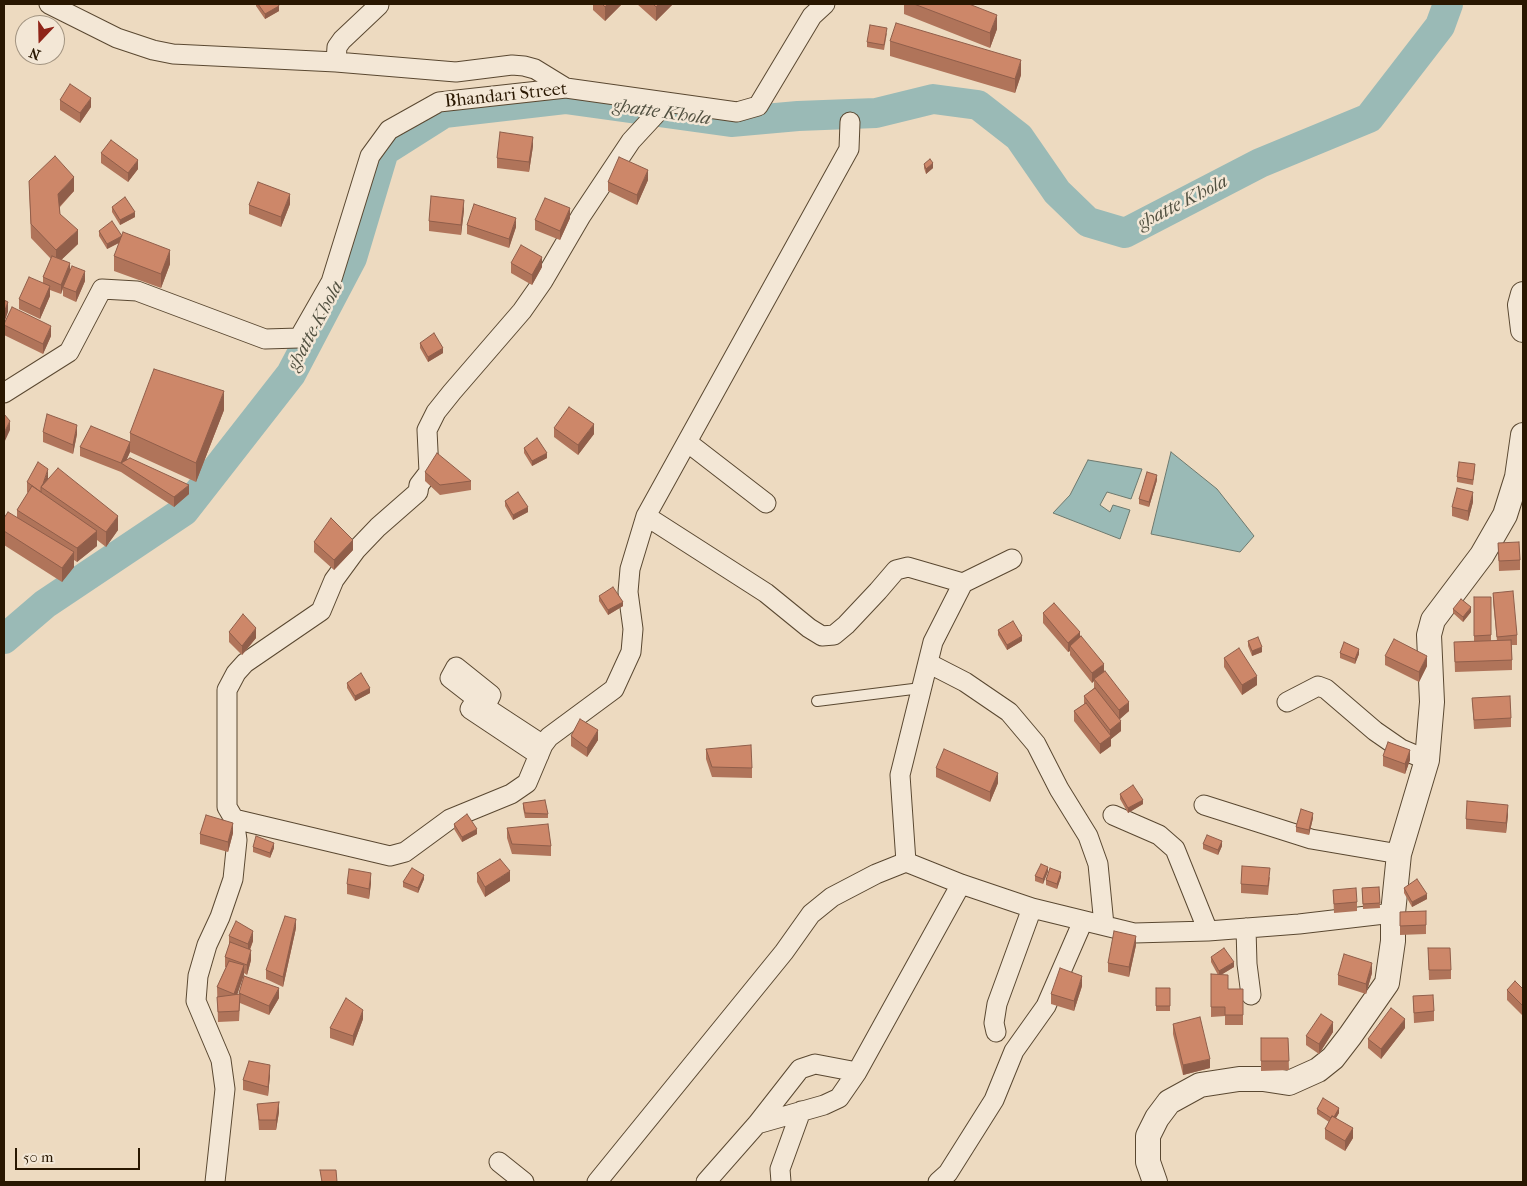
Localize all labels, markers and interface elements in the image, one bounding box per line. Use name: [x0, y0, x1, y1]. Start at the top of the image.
north arrow: [15, 15, 65, 65]
text: N: [27, 44, 43, 63]
street label: Bhandari Street: [444, 79, 568, 113]
water label: ghatte Khola: [612, 95, 712, 131]
water label: ghatte Khola: [1134, 171, 1232, 235]
water label: ghatte Khola: [283, 277, 349, 375]
scale bar: [18, 1138, 142, 1170]
text: 50 m: [23, 1148, 53, 1166]

